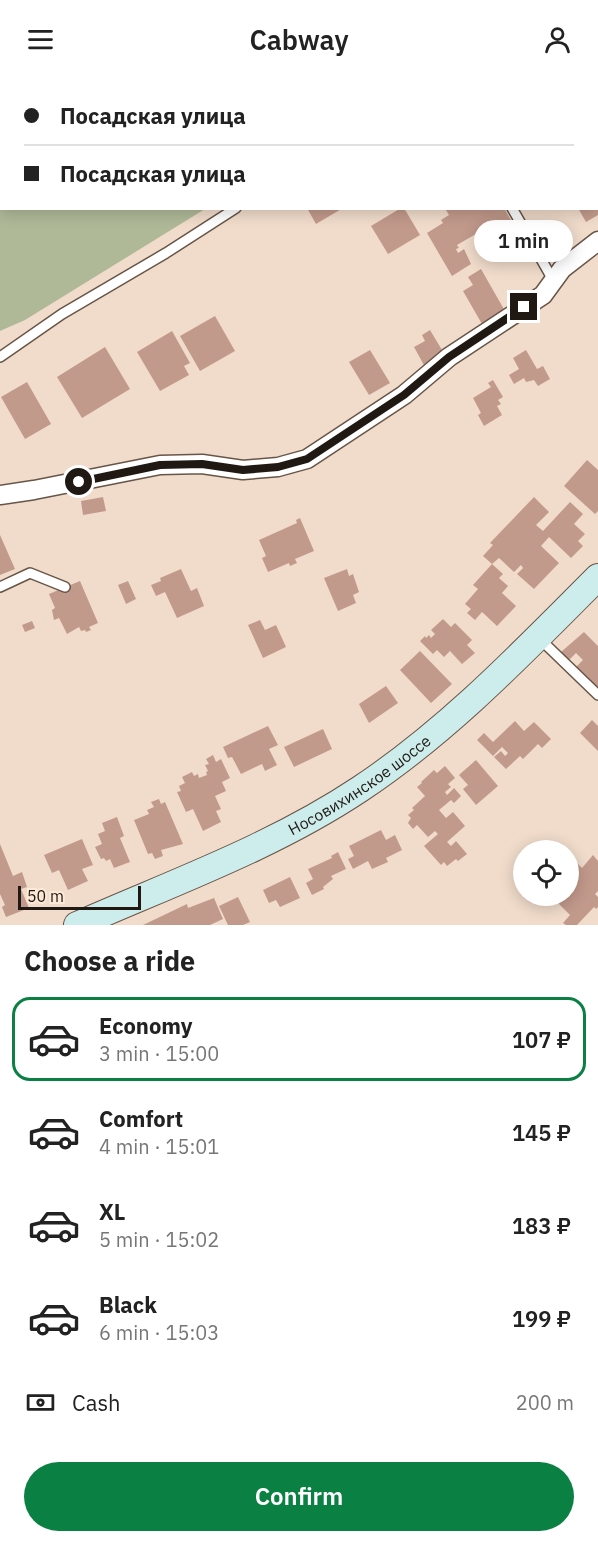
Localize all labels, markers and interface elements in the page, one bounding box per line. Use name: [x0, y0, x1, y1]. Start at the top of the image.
text: Cabway: [249, 22, 349, 57]
icon: menu: [24, 23, 57, 56]
icon: person: [541, 23, 574, 56]
text: Посадская улица: [60, 101, 246, 130]
text: Посадская улица: [60, 159, 246, 188]
callout: 1 min: [474, 220, 574, 262]
text: 1 min: [498, 227, 549, 254]
route end: [510, 293, 537, 320]
route start: [65, 468, 92, 495]
street label: Носовихинское шоссе: [285, 730, 435, 839]
map controls: [513, 840, 579, 906]
button: locate: [513, 840, 579, 906]
scale bar: [18, 883, 141, 911]
text: 50 m: [27, 886, 64, 906]
text: Choose a ride: [24, 943, 195, 978]
text: Economy: [99, 1011, 193, 1040]
icon: car: [27, 1012, 81, 1066]
text: 107 ₽: [512, 1025, 571, 1054]
text: 3 min · 15:00: [99, 1040, 219, 1067]
text: Comfort: [99, 1104, 183, 1133]
icon: car: [27, 1105, 81, 1159]
text: 145 ₽: [512, 1118, 571, 1147]
text: 4 min · 15:01: [99, 1133, 219, 1160]
text: XL: [99, 1197, 125, 1226]
icon: car: [27, 1198, 81, 1252]
text: 183 ₽: [512, 1211, 571, 1240]
text: 5 min · 15:02: [99, 1226, 219, 1253]
text: Black: [99, 1290, 157, 1319]
icon: car: [27, 1291, 81, 1345]
text: 199 ₽: [512, 1304, 571, 1333]
text: 6 min · 15:03: [99, 1319, 219, 1346]
icon: cash: [24, 1386, 57, 1419]
text: Cash: [72, 1388, 121, 1417]
text: 200 m: [516, 1389, 574, 1416]
button: Confirm: [24, 1462, 574, 1531]

